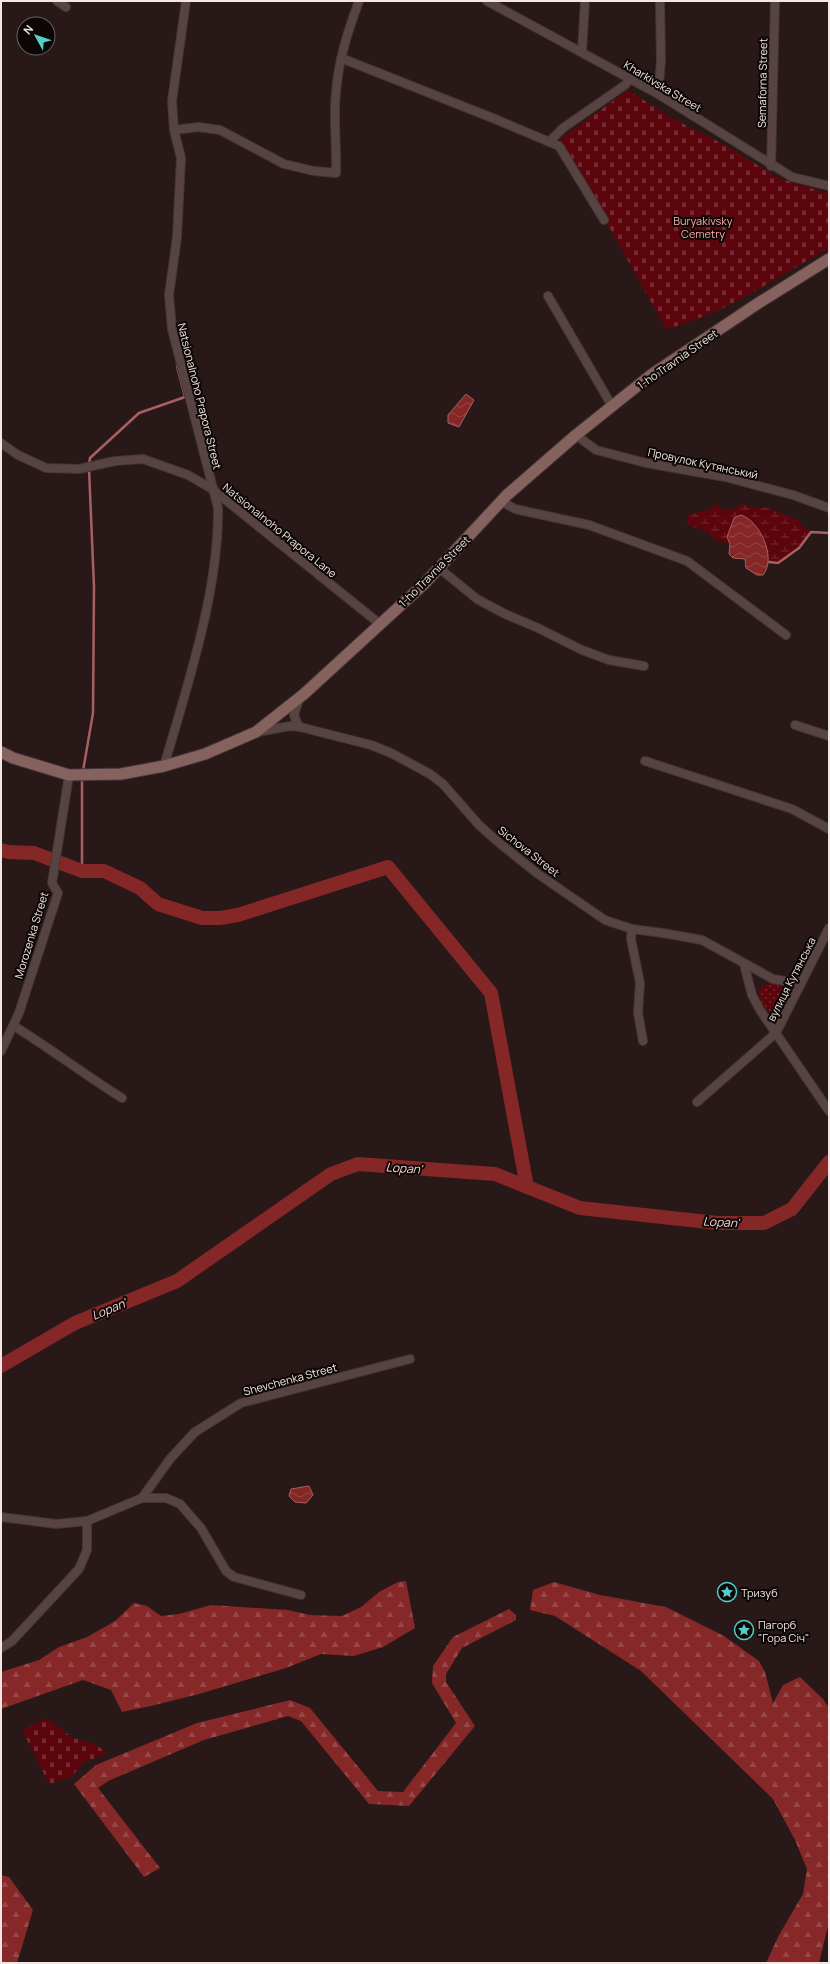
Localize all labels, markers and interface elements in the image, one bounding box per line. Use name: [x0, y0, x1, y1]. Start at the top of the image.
north arrow: [16, 16, 56, 56]
text: N: [20, 21, 36, 37]
street label: Semaforna Street: [754, 38, 770, 128]
street label: Kharkivska Street: [621, 57, 705, 115]
park label: Buryakivsky Cemetry: [673, 213, 733, 241]
street label: Natsionalnoho Prapora Street: [175, 321, 225, 471]
street label: 1-ho Travnia Street: [634, 326, 720, 392]
street label: Провулок Кутянський: [647, 444, 759, 482]
street label: Natsionalnoho Prapora Lane: [220, 479, 341, 581]
street label: 1-ho Travnia Street: [395, 532, 473, 610]
street label: Sichova Street: [495, 822, 563, 880]
street label: Morozenka Street: [11, 890, 51, 980]
street label: вулиця Кутянська: [763, 934, 819, 1024]
water label: Lopan': [385, 1158, 424, 1178]
water label: Lopan': [702, 1213, 741, 1232]
water label: Lopan': [89, 1294, 130, 1324]
street label: Shevchenka Street: [242, 1359, 338, 1399]
place icon: Тризуб: [716, 1581, 738, 1603]
place label: Тризуб: [741, 1585, 778, 1600]
place label: Пагорб "Гора Січ": [758, 1617, 809, 1645]
place icon: Пагорб "Гора Січ": [733, 1619, 755, 1641]

